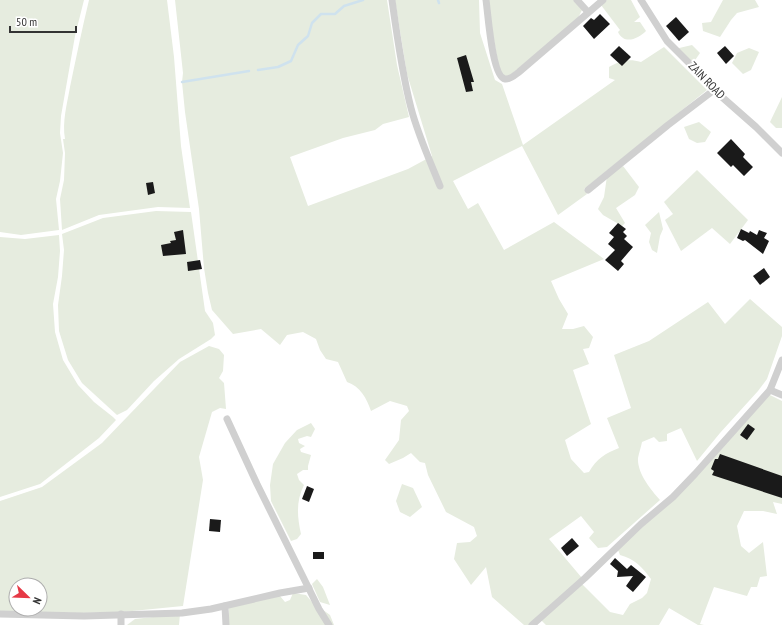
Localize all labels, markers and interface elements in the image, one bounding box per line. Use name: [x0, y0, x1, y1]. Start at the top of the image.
scale bar: [10, 8, 76, 34]
text: 50 m: [16, 14, 37, 29]
street label: ZAIN ROAD: [686, 58, 728, 102]
north arrow: [8, 577, 48, 617]
text: N: [30, 595, 45, 606]

